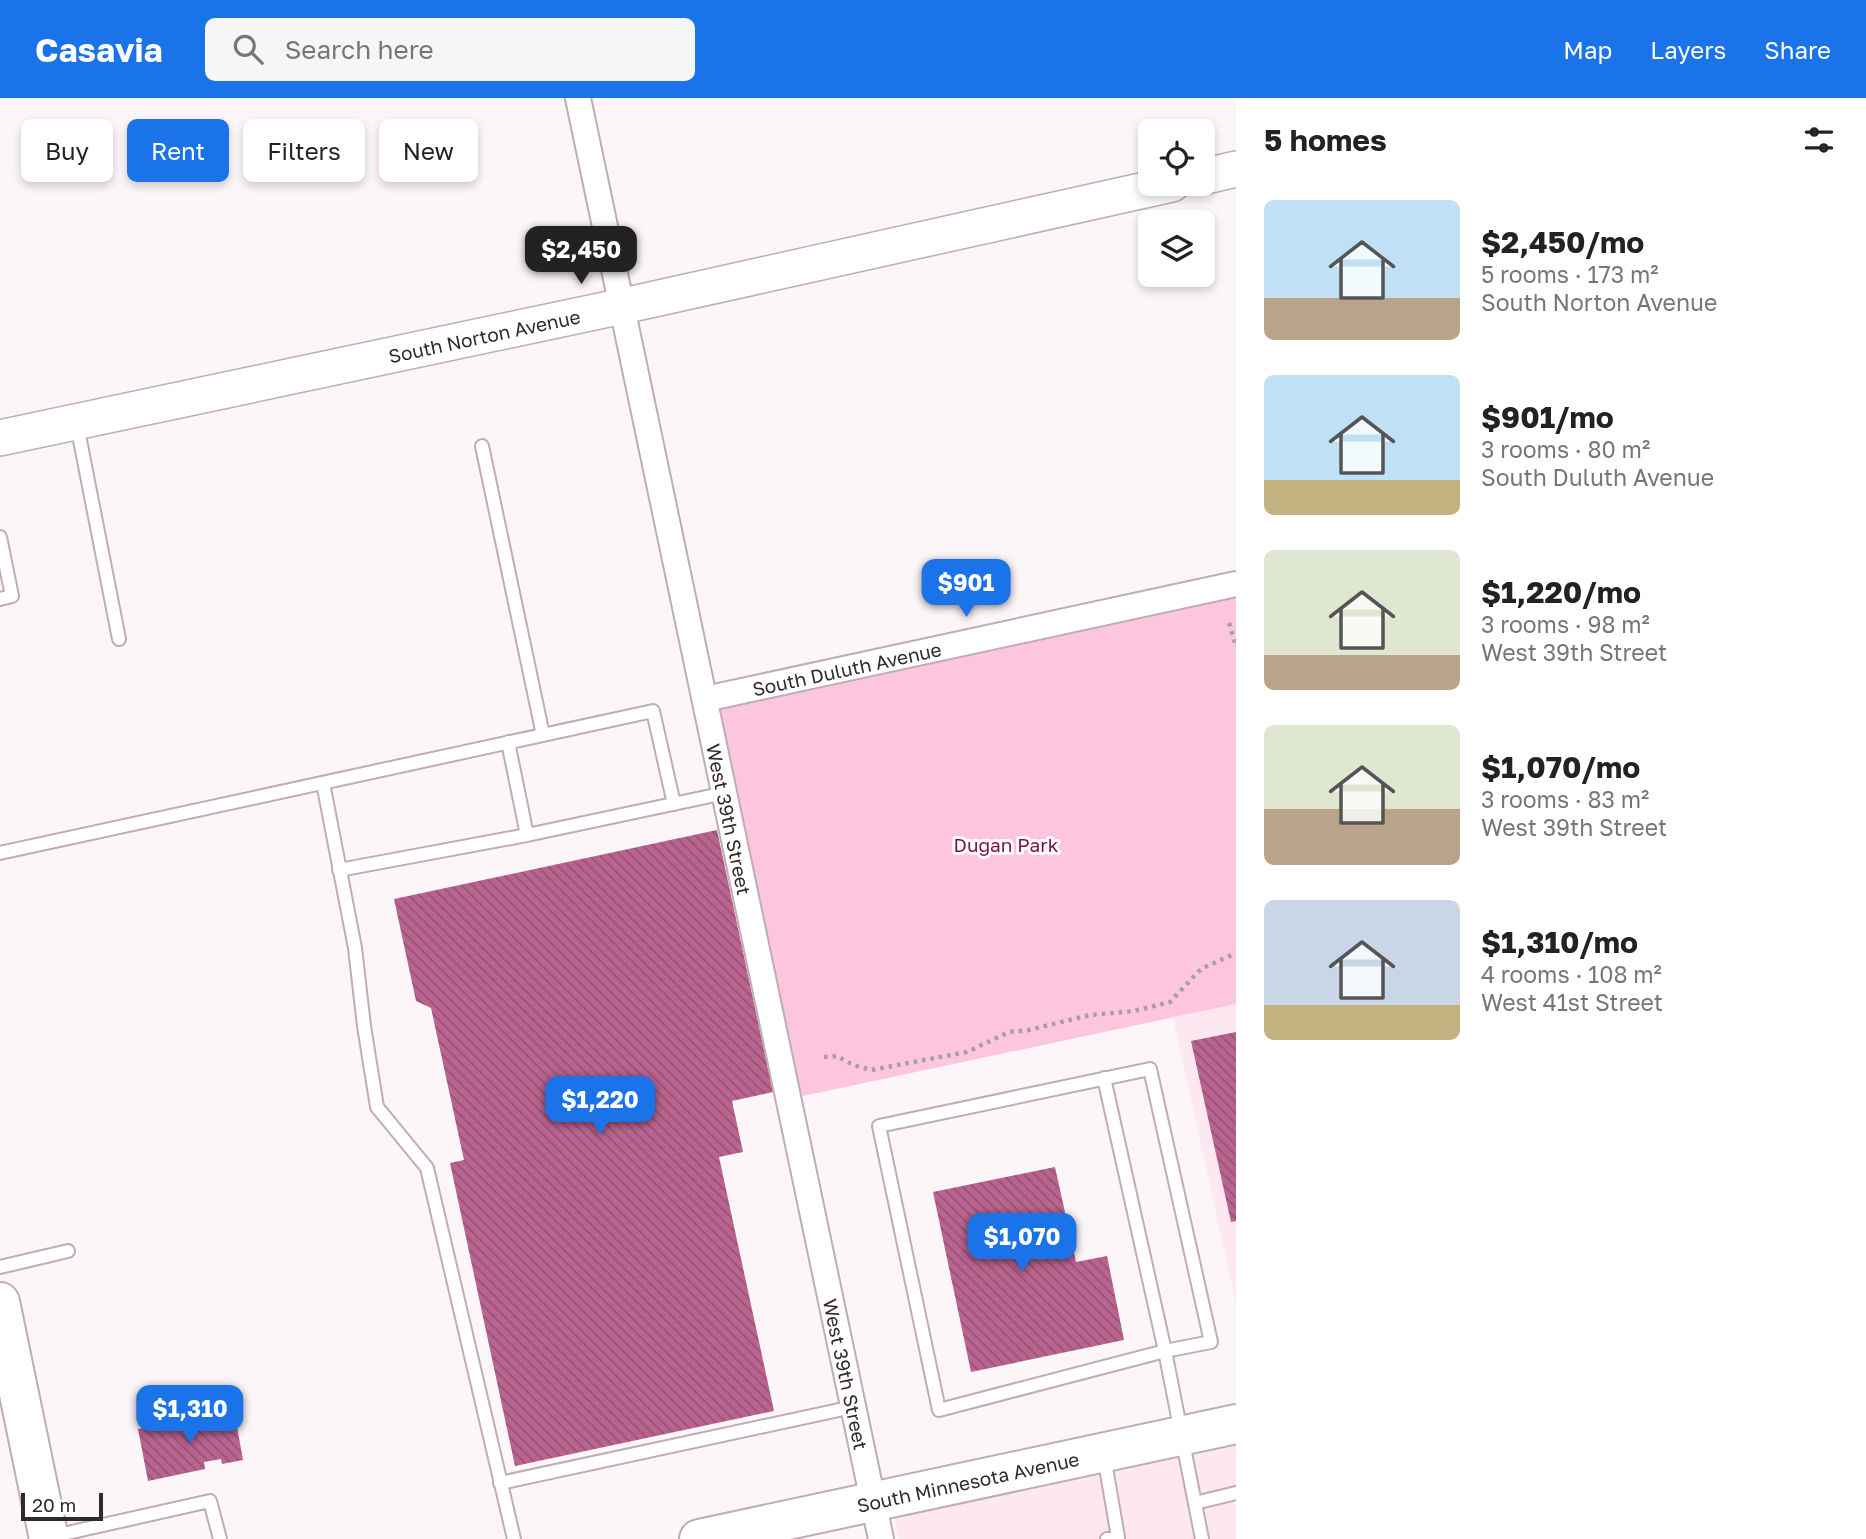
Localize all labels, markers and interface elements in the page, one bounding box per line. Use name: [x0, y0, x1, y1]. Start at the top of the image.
search box: [205, 18, 695, 81]
text: Casavia: [35, 30, 163, 69]
icon: search: [229, 30, 267, 68]
text: Search here: [285, 34, 434, 65]
text: Map: [1563, 35, 1612, 64]
text: Layers: [1650, 35, 1726, 64]
text: Share: [1764, 35, 1831, 64]
chip: Buy: [21, 119, 113, 182]
chip: Rent: [127, 119, 229, 182]
chip: Filters: [243, 119, 365, 182]
chip: New: [379, 119, 478, 182]
map controls: [1138, 119, 1215, 287]
button: locate: [1138, 119, 1215, 196]
icon: filters: [1800, 121, 1838, 159]
text: 5 homes: [1264, 122, 1387, 158]
button: layers: [1138, 210, 1215, 287]
text: $2,450/mo: [1481, 224, 1644, 260]
pin: $2,450: [524, 226, 638, 286]
icon: home: [1320, 228, 1404, 312]
text: $2,450: [541, 235, 621, 263]
text: 5 rooms · 173 m²: [1481, 260, 1659, 288]
text: South Norton Avenue: [1481, 288, 1717, 316]
street label: South Norton Avenue: [386, 304, 582, 367]
text: $901/mo: [1481, 399, 1614, 435]
icon: home: [1320, 403, 1404, 487]
text: 3 rooms · 80 m²: [1481, 435, 1650, 463]
text: South Duluth Avenue: [1481, 463, 1714, 491]
pin: $901: [925, 560, 1007, 619]
text: $901: [938, 568, 994, 596]
text: $1,220/mo: [1481, 574, 1641, 610]
icon: home: [1320, 578, 1404, 662]
text: 3 rooms · 98 m²: [1481, 610, 1650, 638]
street label: South Duluth Avenue: [750, 637, 943, 700]
text: West 39th Street: [1481, 638, 1667, 666]
street label: West 39th Street: [703, 742, 757, 897]
text: $1,070/mo: [1481, 749, 1640, 785]
icon: home: [1320, 753, 1404, 837]
text: 3 rooms · 83 m²: [1481, 785, 1649, 813]
text: West 39th Street: [1481, 813, 1667, 841]
park label: Dugan Park: [954, 833, 1059, 856]
text: $1,310/mo: [1481, 924, 1638, 960]
icon: home: [1320, 928, 1404, 1012]
text: 4 rooms · 108 m²: [1481, 960, 1662, 988]
text: West 41st Street: [1481, 988, 1663, 1016]
pin: $1,220: [543, 1076, 657, 1136]
text: $1,220: [561, 1085, 639, 1113]
pin: $1,070: [965, 1214, 1079, 1273]
text: $1,070: [983, 1222, 1061, 1250]
street label: West 39th Street: [819, 1296, 873, 1452]
pin: $1,310: [133, 1386, 247, 1445]
text: $1,310: [152, 1394, 228, 1422]
street label: South Minnesota Avenue: [855, 1446, 1081, 1516]
scale bar: [21, 1490, 103, 1522]
text: 20 m: [32, 1493, 76, 1516]

